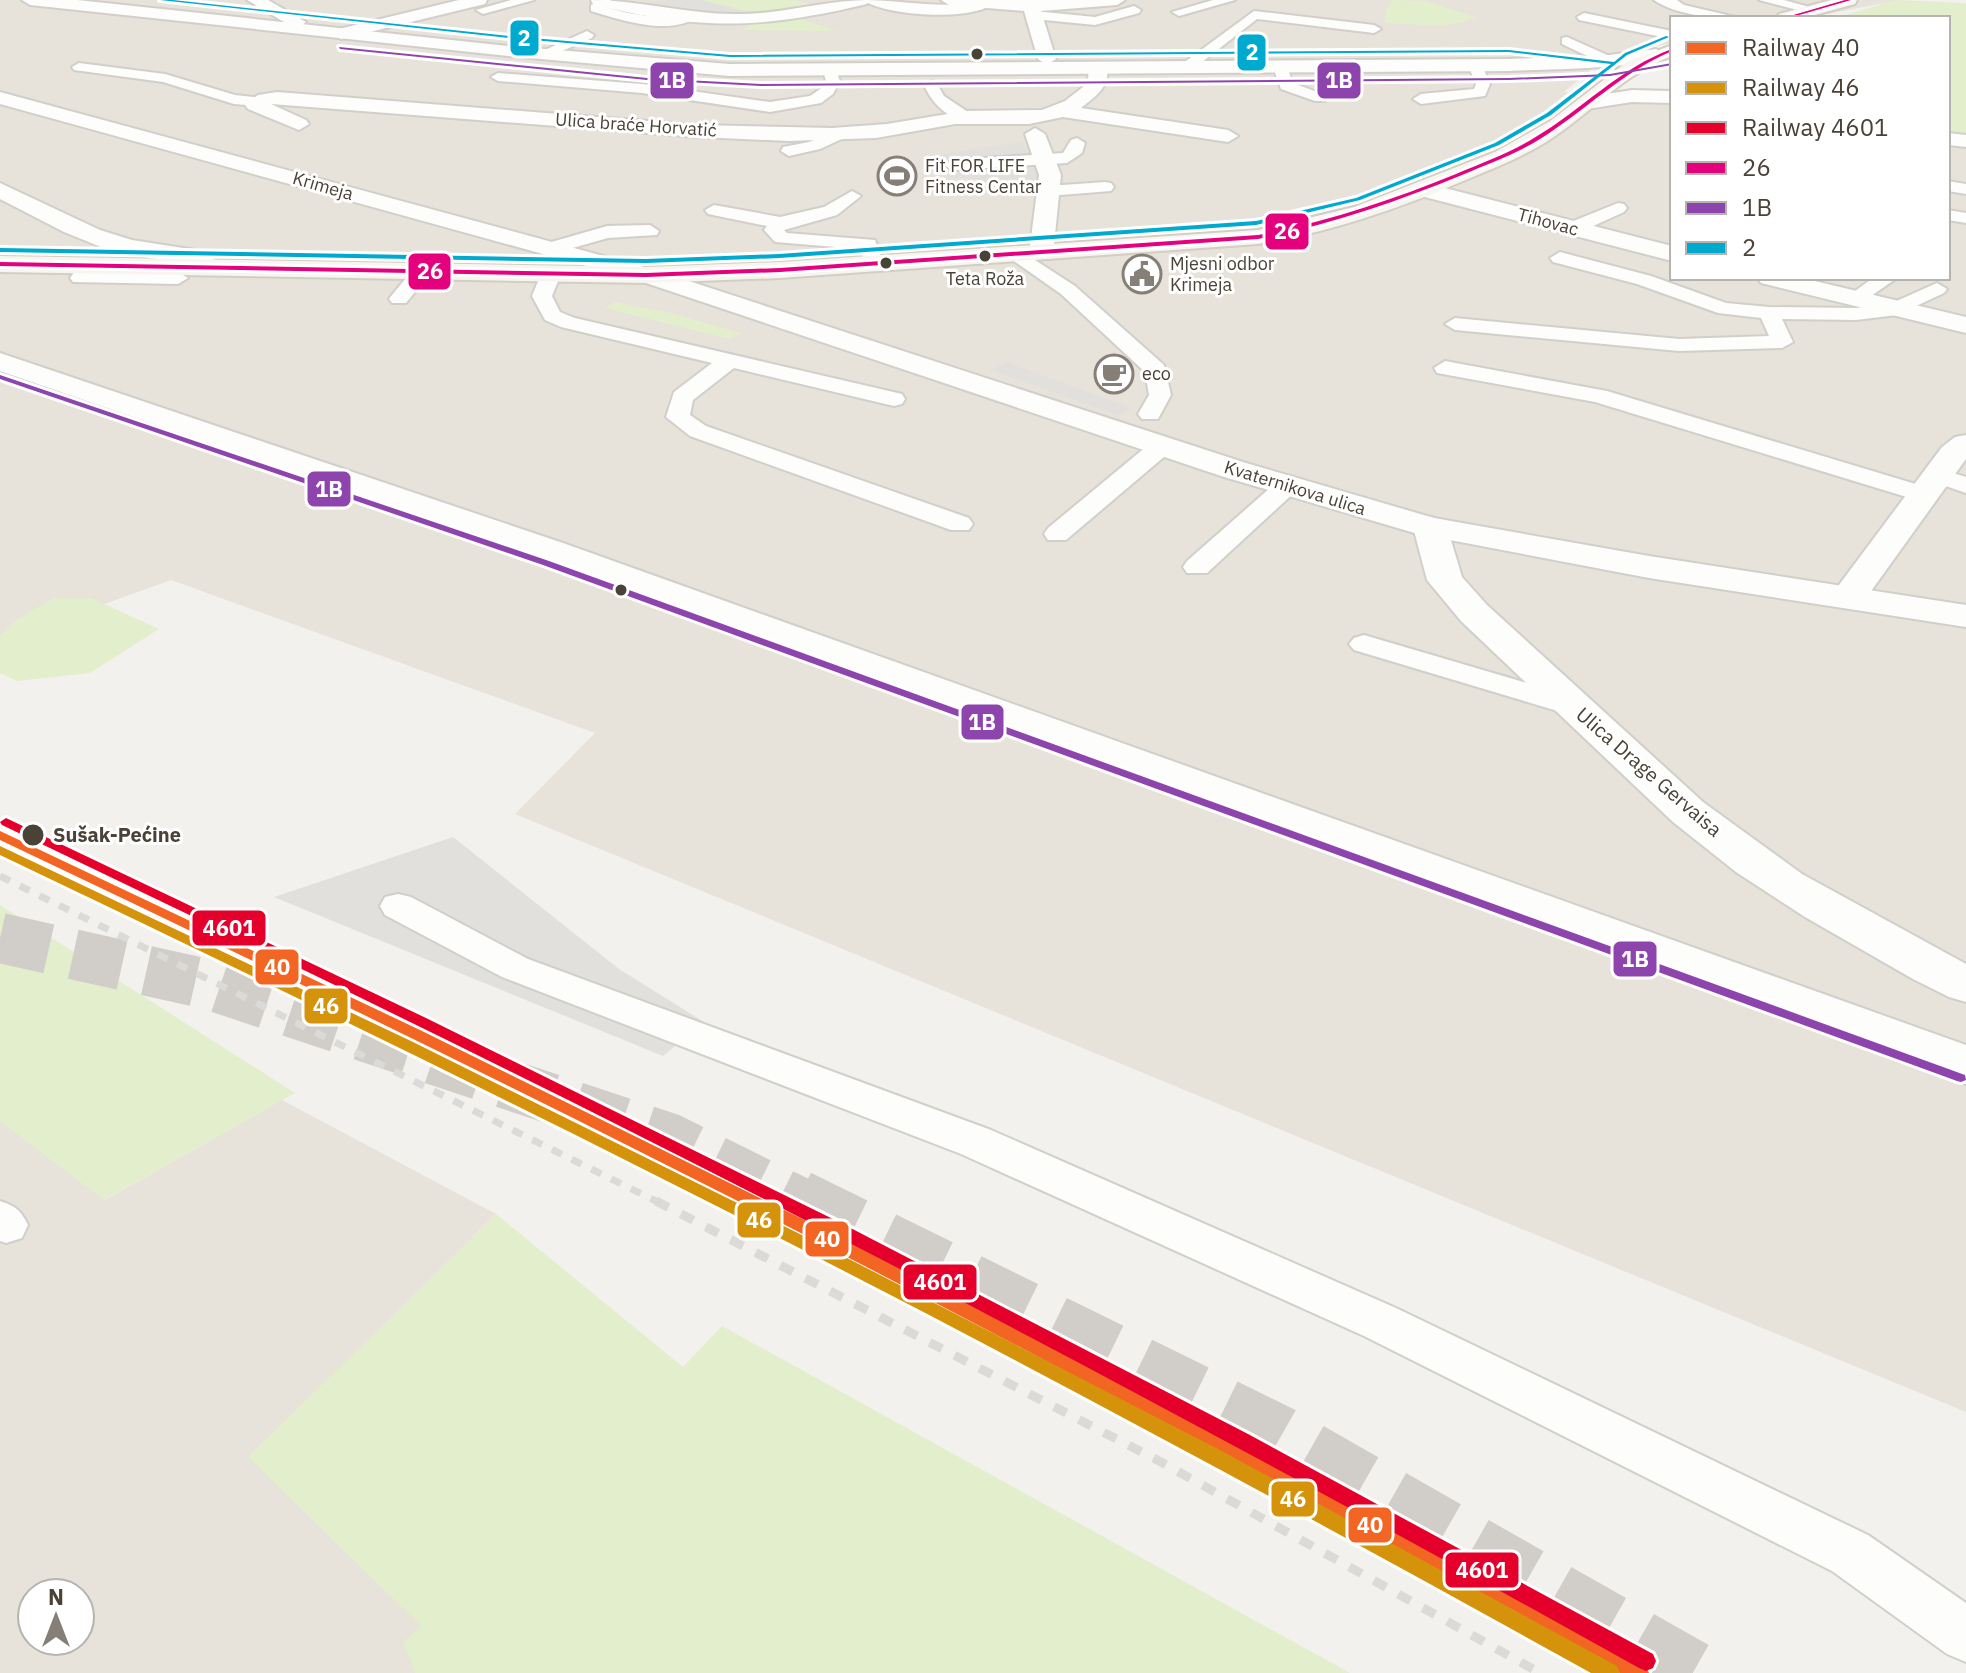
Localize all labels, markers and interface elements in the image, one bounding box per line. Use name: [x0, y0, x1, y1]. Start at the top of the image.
legend: [1670, 16, 1950, 280]
line badge: 2: [509, 19, 540, 57]
text: 2: [517, 23, 531, 52]
text: Railway 40: [1742, 31, 1860, 63]
line badge: 2: [1236, 33, 1267, 72]
text: 2: [1245, 37, 1259, 66]
unlabelled marker: [969, 46, 985, 62]
line badge: 1B: [649, 61, 695, 100]
line badge: 1B: [1316, 61, 1362, 100]
text: 1B: [658, 65, 686, 94]
text: 1B: [1325, 65, 1353, 94]
text: Railway 46: [1742, 71, 1860, 103]
street label: Ulica braće Horvatić: [554, 107, 718, 142]
text: Railway 4601: [1742, 111, 1889, 143]
text: 26: [1742, 151, 1771, 183]
place label: Fit FOR LIFE Fitness Centar: [925, 154, 1042, 198]
sports icon: Fit FOR LIFE Fitness Centar: [876, 155, 918, 197]
street label: Krimeja: [290, 166, 357, 205]
text: 1B: [1742, 191, 1772, 223]
street label: Tihovac: [1515, 202, 1581, 241]
line badge: 26: [1264, 212, 1310, 251]
text: 26: [1274, 216, 1300, 245]
text: 2: [1742, 231, 1756, 263]
marker: Teta Roža: [977, 248, 993, 264]
line badge: 26: [407, 252, 452, 291]
place label: Mjesni odbor Krimeja: [1170, 252, 1275, 296]
public building icon: Mjesni odbor Krimeja: [1121, 253, 1163, 295]
unlabelled marker: [878, 255, 894, 271]
text: 26: [417, 256, 443, 285]
place label: Teta Roža: [946, 267, 1025, 290]
cafe icon: eco: [1093, 353, 1135, 395]
place label: eco: [1142, 362, 1171, 385]
street label: Kvaternikova ulica: [1222, 455, 1369, 520]
line badge: 1B: [306, 470, 352, 508]
text: 1B: [315, 474, 343, 503]
unlabelled marker: [613, 582, 629, 598]
street label: Ulica Drage Gervaisa: [1571, 701, 1728, 843]
line badge: 1B: [960, 703, 1005, 741]
text: 1B: [968, 707, 996, 736]
place label: Sušak-Pećine: [53, 821, 181, 848]
marker: Sušak-Pećine: [20, 822, 46, 848]
line badge: 4601: [191, 909, 267, 947]
text: 4601: [203, 913, 255, 942]
line badge: 1B: [1612, 940, 1658, 978]
text: 1B: [1621, 944, 1649, 973]
line badge: 40: [254, 948, 300, 986]
text: 40: [264, 952, 290, 981]
line badge: 46: [303, 987, 349, 1025]
text: 46: [313, 991, 339, 1020]
line badge: 46: [736, 1201, 782, 1239]
text: 46: [746, 1205, 772, 1234]
line badge: 40: [804, 1220, 850, 1258]
text: 40: [814, 1224, 840, 1253]
line badge: 4601: [902, 1263, 978, 1301]
text: 4601: [914, 1267, 966, 1296]
line badge: 46: [1270, 1480, 1316, 1518]
text: 46: [1280, 1484, 1306, 1513]
line badge: 40: [1347, 1506, 1393, 1544]
text: 40: [1357, 1510, 1383, 1539]
line badge: 4601: [1444, 1551, 1520, 1589]
text: 4601: [1456, 1555, 1508, 1584]
north arrow: [16, 1577, 96, 1657]
text: N: [48, 1582, 64, 1611]

